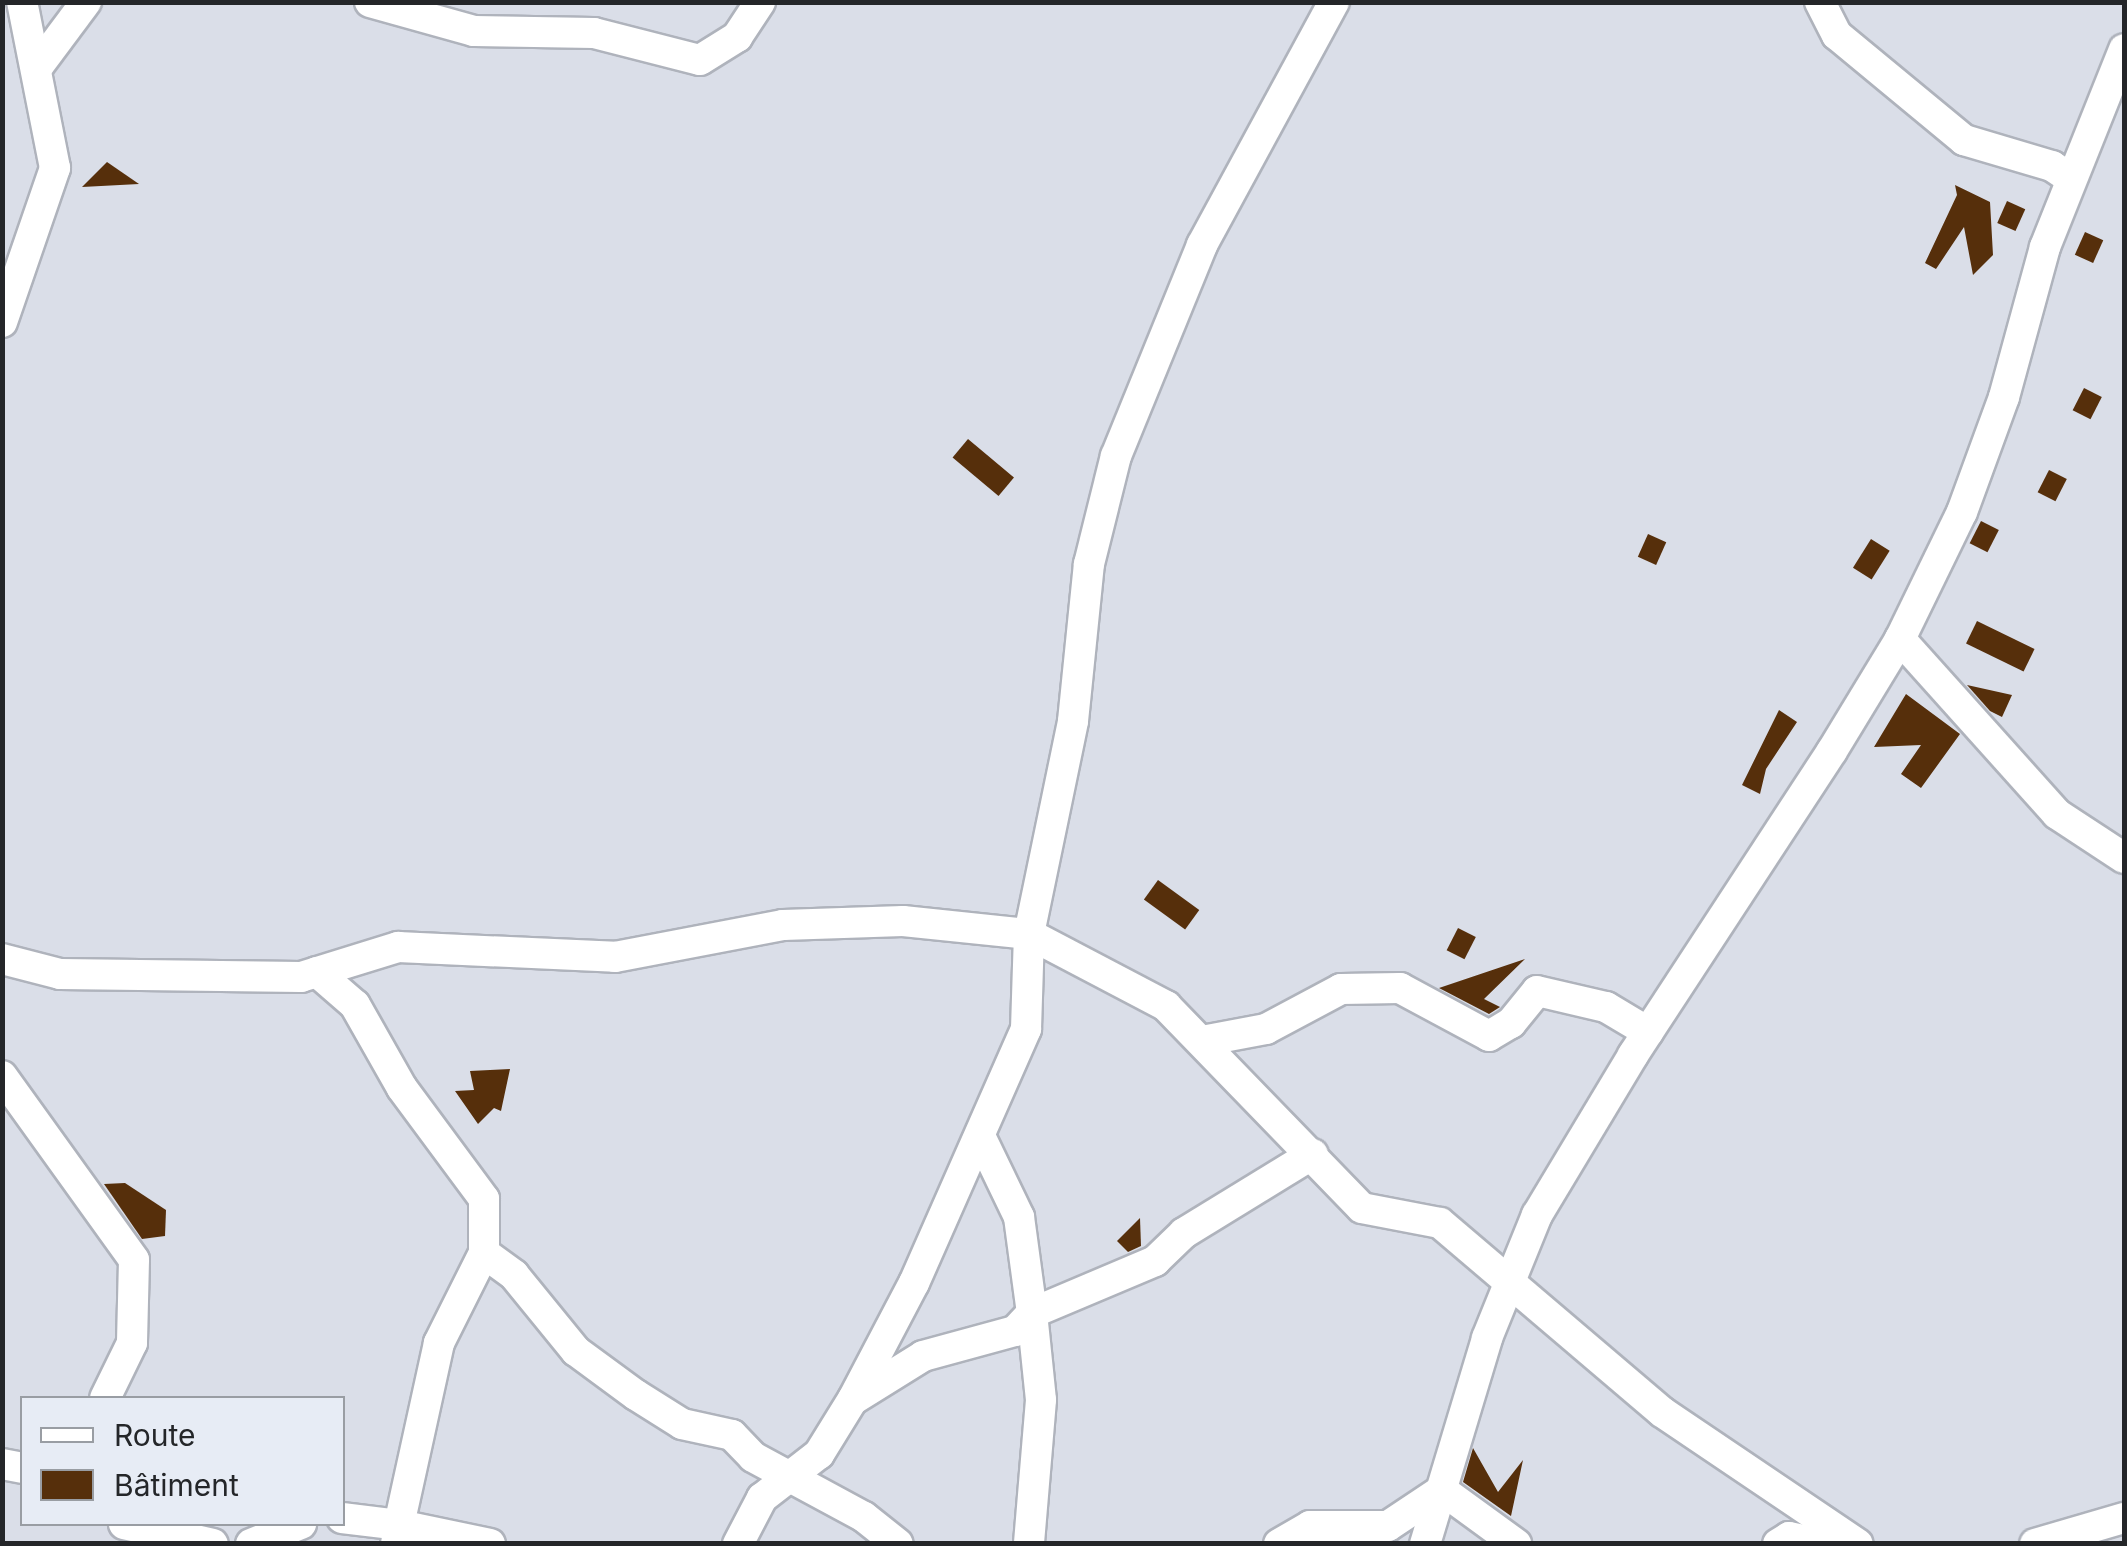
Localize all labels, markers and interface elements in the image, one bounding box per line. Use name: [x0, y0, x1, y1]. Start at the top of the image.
legend: [20, 1396, 345, 1526]
text: Route: [114, 1417, 196, 1453]
text: Bâtiment: [114, 1467, 239, 1503]

